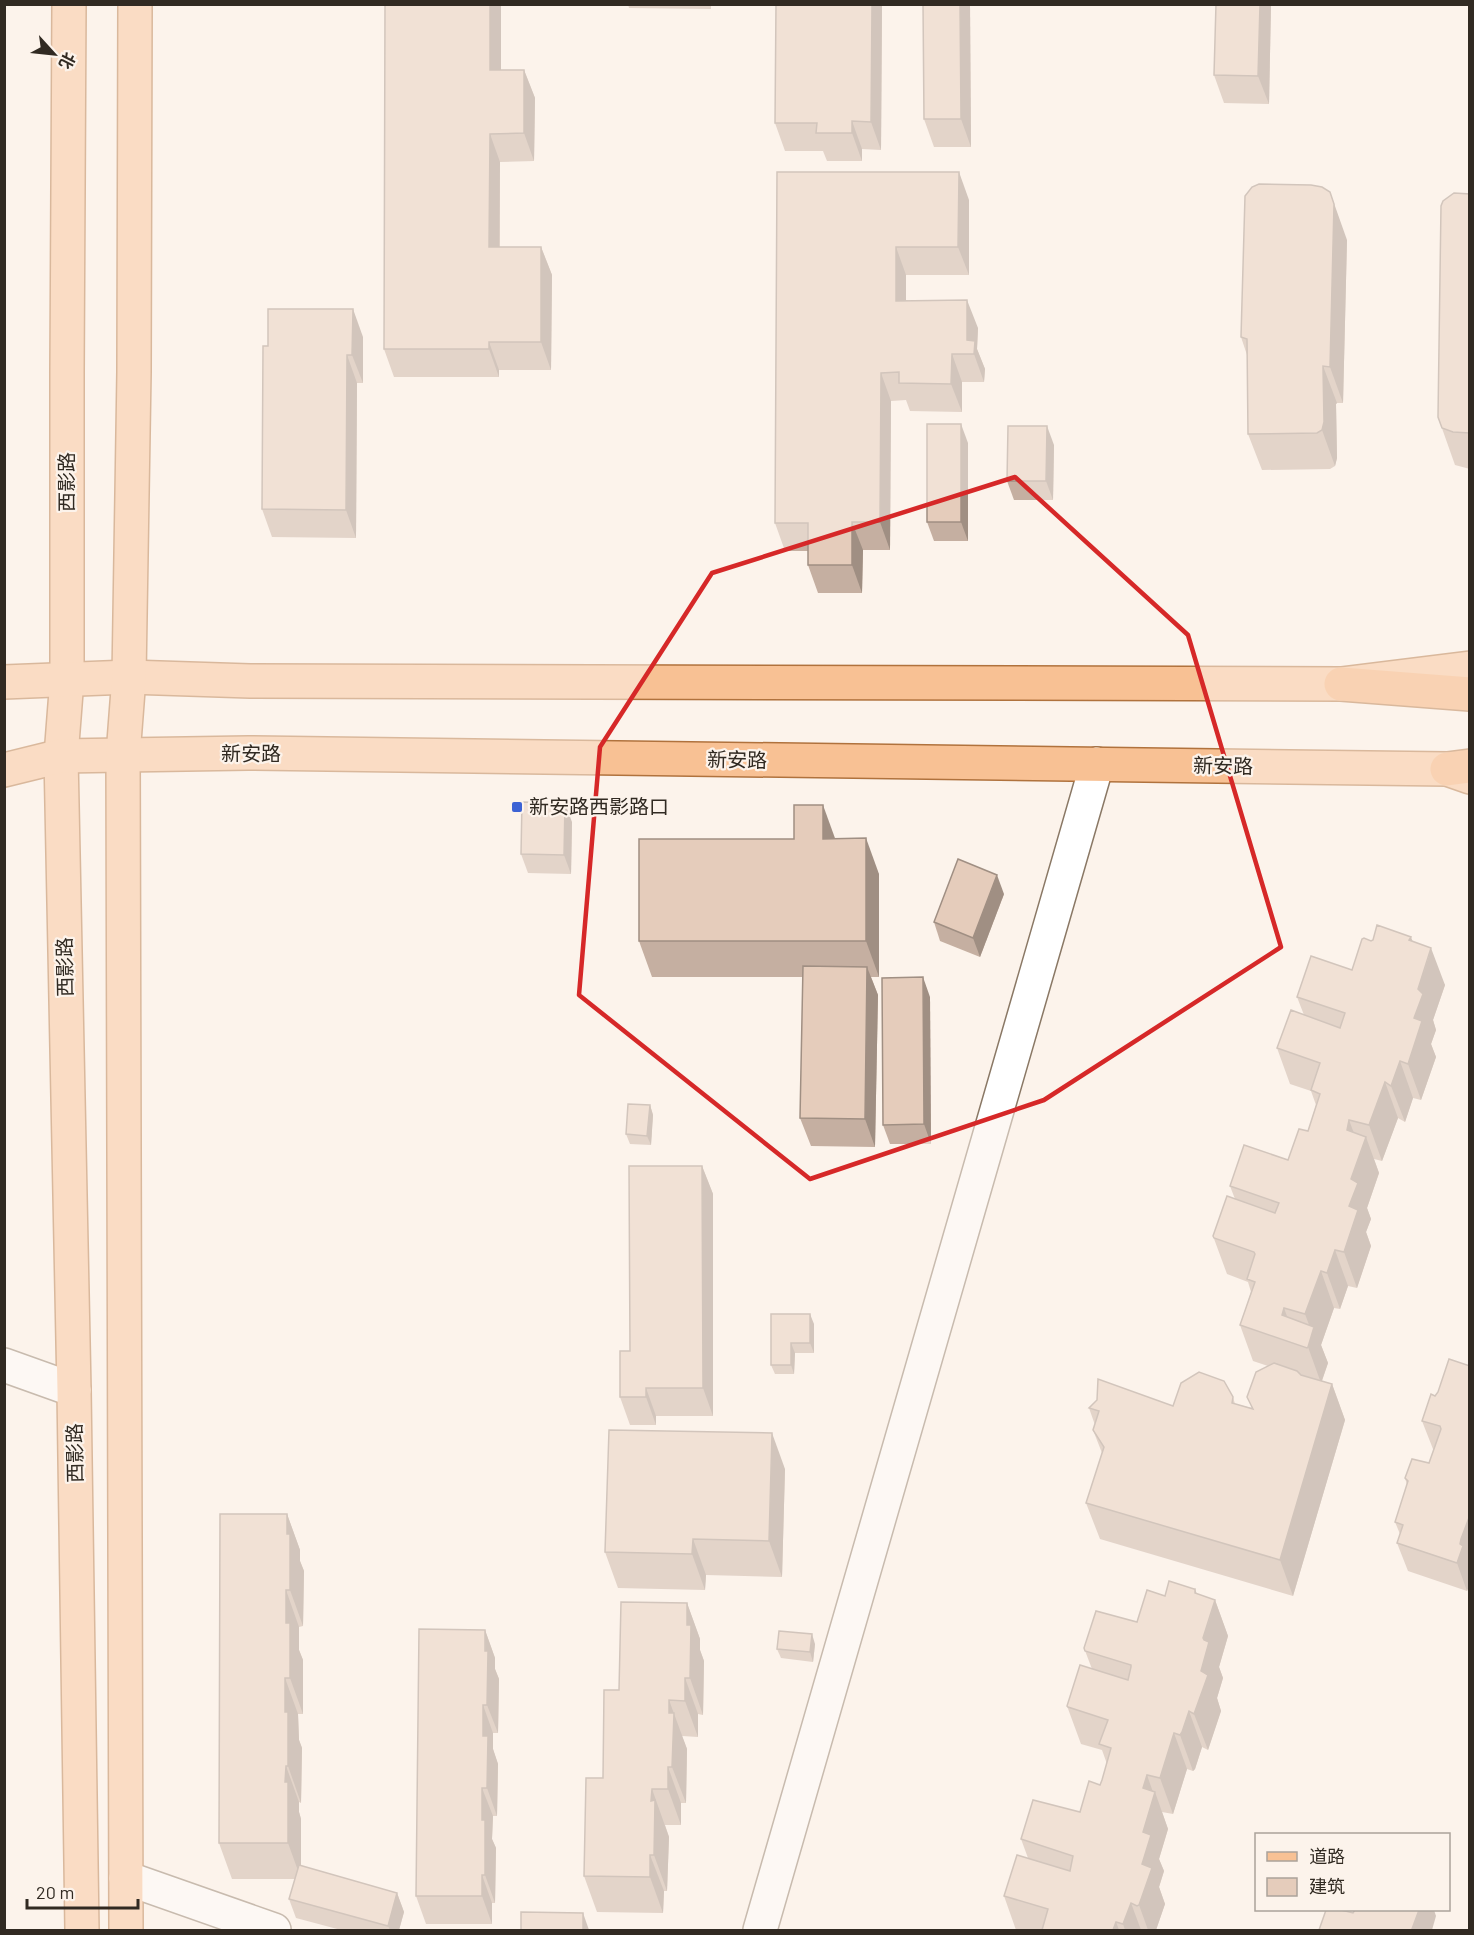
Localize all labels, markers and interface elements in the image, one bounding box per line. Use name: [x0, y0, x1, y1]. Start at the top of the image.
north arrow: [24, 24, 84, 84]
text: 北: [56, 50, 80, 72]
street label: 西影路: [54, 452, 78, 512]
street label: 新安路: [221, 741, 281, 765]
street label: 新安路: [707, 746, 767, 772]
street label: 新安路: [1193, 752, 1253, 778]
place label: 新安路西影路口: [529, 794, 669, 818]
marker: 新安路西影路口: [510, 800, 524, 814]
street label: 西影路: [51, 937, 77, 997]
street label: 西影路: [61, 1423, 87, 1483]
legend: [1255, 1833, 1450, 1911]
text: 道路: [1309, 1845, 1345, 1867]
scale bar: [27, 1872, 138, 1910]
text: 建筑: [1309, 1875, 1345, 1897]
text: 20 m: [36, 1881, 74, 1903]

